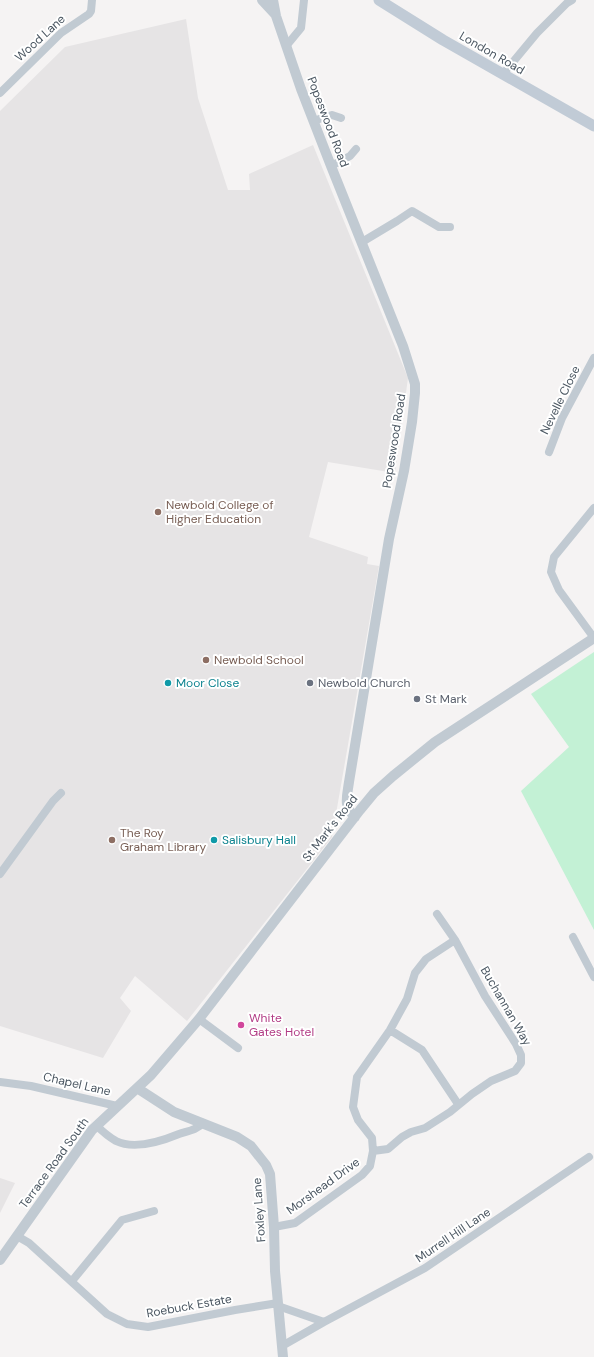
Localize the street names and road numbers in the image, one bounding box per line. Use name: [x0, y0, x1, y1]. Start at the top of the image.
street label: Wood Lane: [11, 11, 69, 65]
street label: London Road: [457, 28, 527, 78]
street label: Popeswood Road: [303, 74, 353, 170]
street label: Nevelle Close: [537, 363, 584, 437]
street label: Popeswood Road: [379, 393, 409, 489]
street label: St Mark's Road: [299, 791, 361, 865]
street label: Buchannan Way: [477, 964, 535, 1049]
street label: Chapel Lane: [42, 1068, 112, 1100]
street label: Terrace Road South: [16, 1114, 92, 1212]
street label: Morshead Drive: [283, 1154, 363, 1218]
street label: Foxley Lane: [249, 1177, 269, 1243]
street label: Murrell Hill Lane: [412, 1204, 494, 1266]
street label: Roebuck Estate: [145, 1291, 233, 1321]

